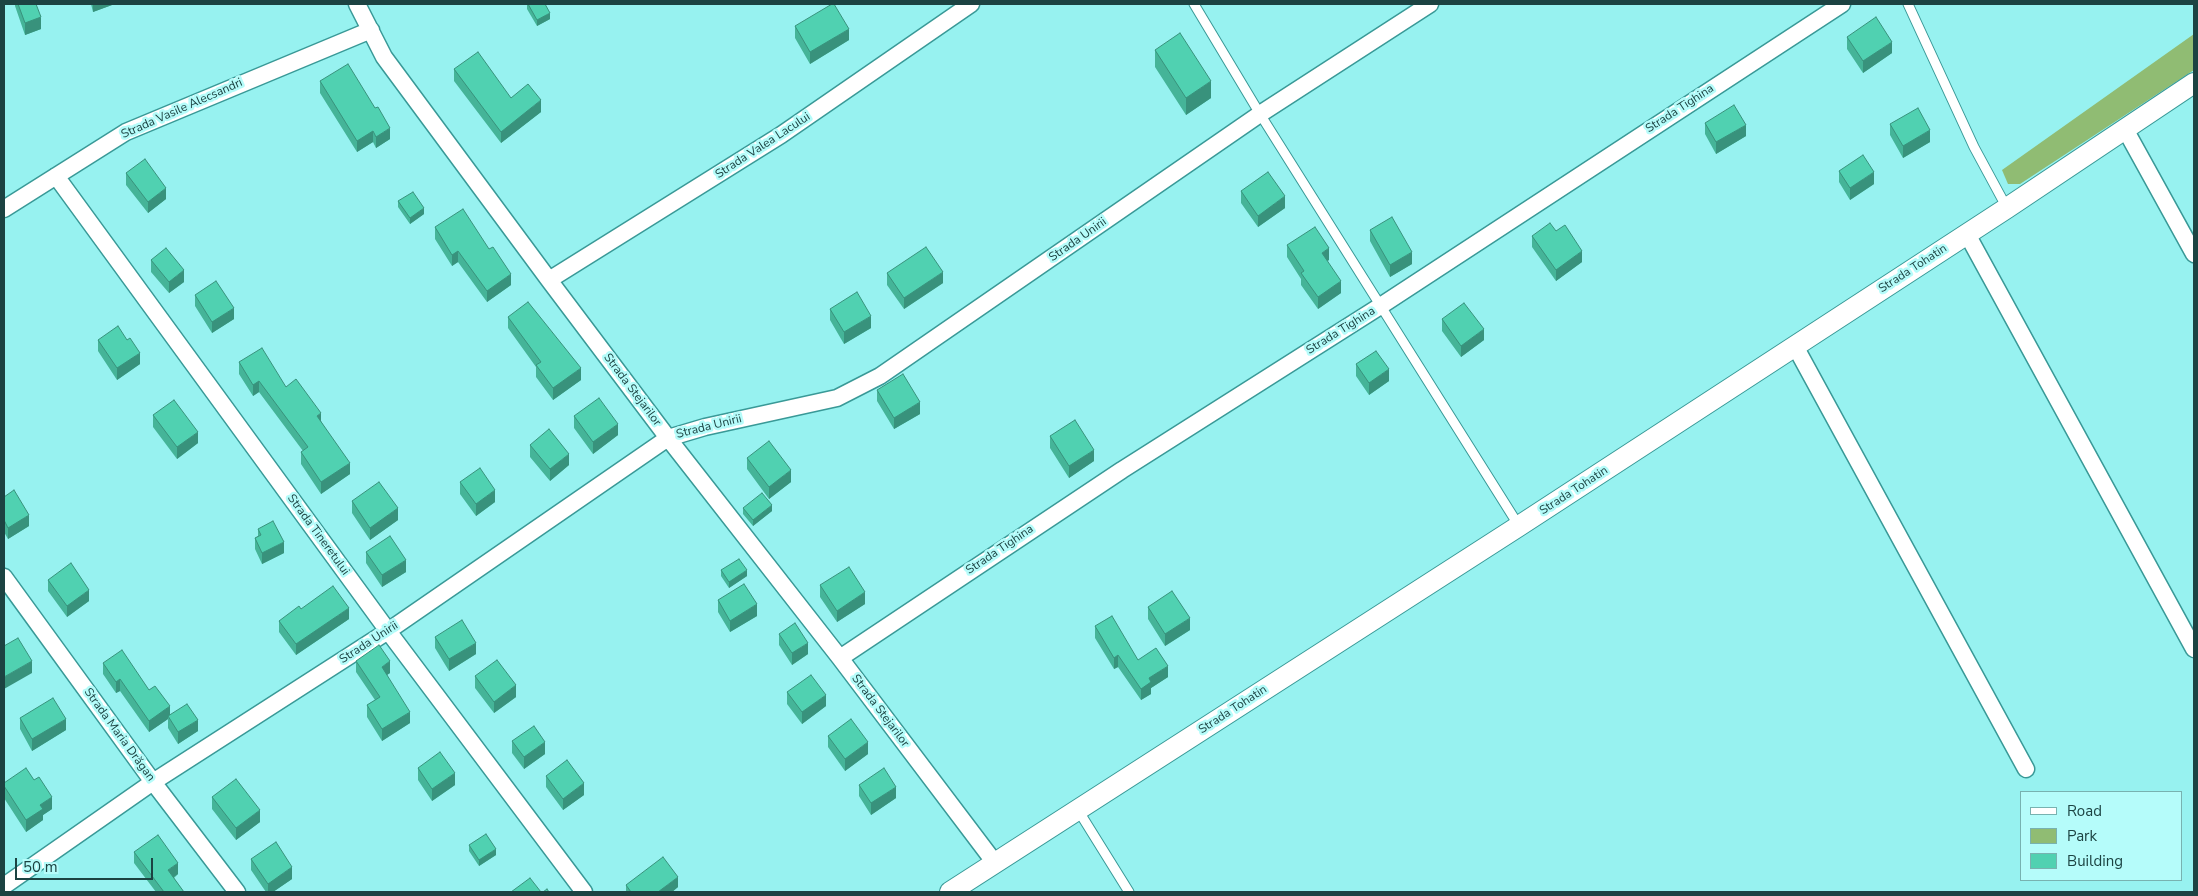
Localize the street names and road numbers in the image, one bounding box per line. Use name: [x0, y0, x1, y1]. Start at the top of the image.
street label: Strada Vasile Alecsandri: [119, 76, 245, 142]
street label: Strada Tighina: [1643, 82, 1717, 136]
street label: Strada Valea Lacului: [713, 110, 813, 182]
street label: Strada Unirii: [1047, 215, 1109, 265]
street label: Strada Tohatin: [1876, 242, 1950, 296]
street label: Strada Tighina: [1304, 304, 1378, 358]
street label: Strada Stejarilor: [600, 351, 664, 429]
street label: Strada Unirii: [675, 412, 743, 442]
street label: Strada Tohatin: [1537, 464, 1611, 518]
street label: Strada Tineretului: [284, 492, 352, 578]
street label: Strada Tighina: [963, 522, 1037, 578]
street label: Strada Unirii: [337, 619, 401, 667]
street label: Strada Stejarilor: [848, 672, 912, 750]
street label: Strada Tohatin: [1196, 683, 1270, 737]
street label: Strada Maria Drăgan: [80, 686, 158, 784]

